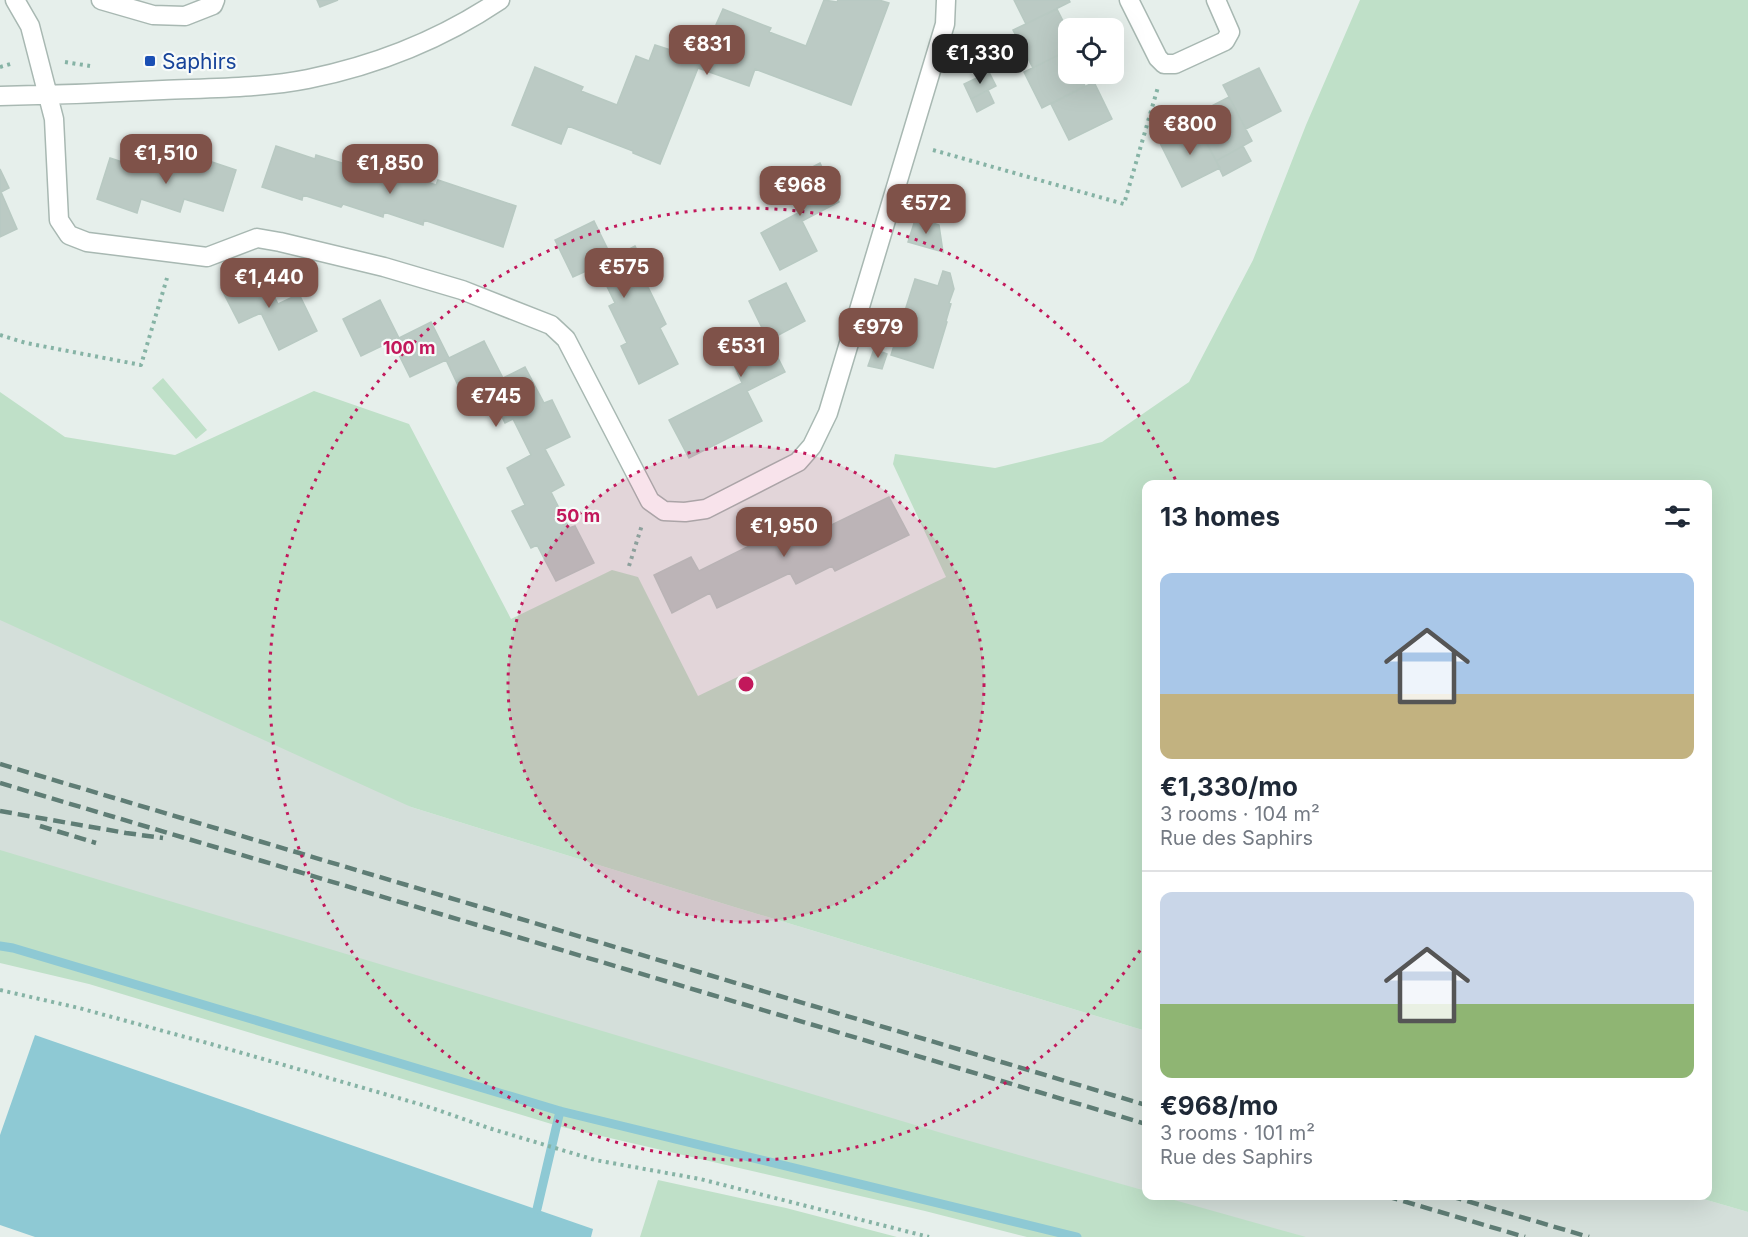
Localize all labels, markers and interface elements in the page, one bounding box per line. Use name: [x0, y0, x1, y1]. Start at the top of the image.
map controls: [1058, 18, 1124, 84]
button: locate: [1058, 18, 1124, 84]
pin: €831: [671, 25, 743, 76]
text: €831: [683, 32, 731, 56]
pin: €1,330: [931, 34, 1029, 85]
text: €1,330: [946, 41, 1014, 65]
place label: Saphirs: [162, 49, 237, 74]
marker: Saphirs: [143, 54, 157, 68]
pin: €800: [1154, 105, 1226, 156]
text: €800: [1163, 112, 1217, 136]
pin: €1,510: [117, 134, 215, 185]
text: €1,510: [134, 141, 198, 165]
pin: €1,850: [341, 144, 439, 195]
text: €1,850: [356, 151, 424, 175]
pin: €968: [764, 166, 836, 217]
text: €968: [774, 173, 826, 197]
pin: €572: [890, 184, 962, 235]
text: €572: [901, 191, 951, 215]
pin: €575: [588, 248, 660, 299]
text: €575: [599, 255, 649, 279]
pin: €1,440: [220, 258, 318, 309]
text: €1,440: [234, 265, 304, 289]
pin: €979: [842, 308, 914, 359]
text: €979: [853, 315, 903, 339]
pin: €531: [705, 327, 777, 378]
text: €531: [717, 334, 765, 358]
text: 100 m: [383, 337, 435, 358]
pin: €745: [460, 377, 532, 428]
text: €745: [471, 384, 521, 408]
icon: filters: [1661, 500, 1694, 533]
text: 13 homes: [1160, 501, 1280, 532]
text: 50 m: [556, 505, 600, 526]
pin: €1,950: [735, 507, 833, 558]
text: €1,950: [750, 514, 818, 538]
icon: home: [1373, 612, 1481, 720]
centre of rings: [736, 674, 756, 694]
text: €1,330/mo: [1160, 771, 1298, 802]
text: 3 rooms · 104 m²: [1160, 802, 1320, 826]
text: Rue des Saphirs: [1160, 826, 1313, 850]
icon: home: [1373, 931, 1481, 1039]
text: €968/mo: [1160, 1090, 1278, 1121]
text: 3 rooms · 101 m²: [1160, 1121, 1315, 1145]
text: Rue des Saphirs: [1160, 1145, 1313, 1169]

